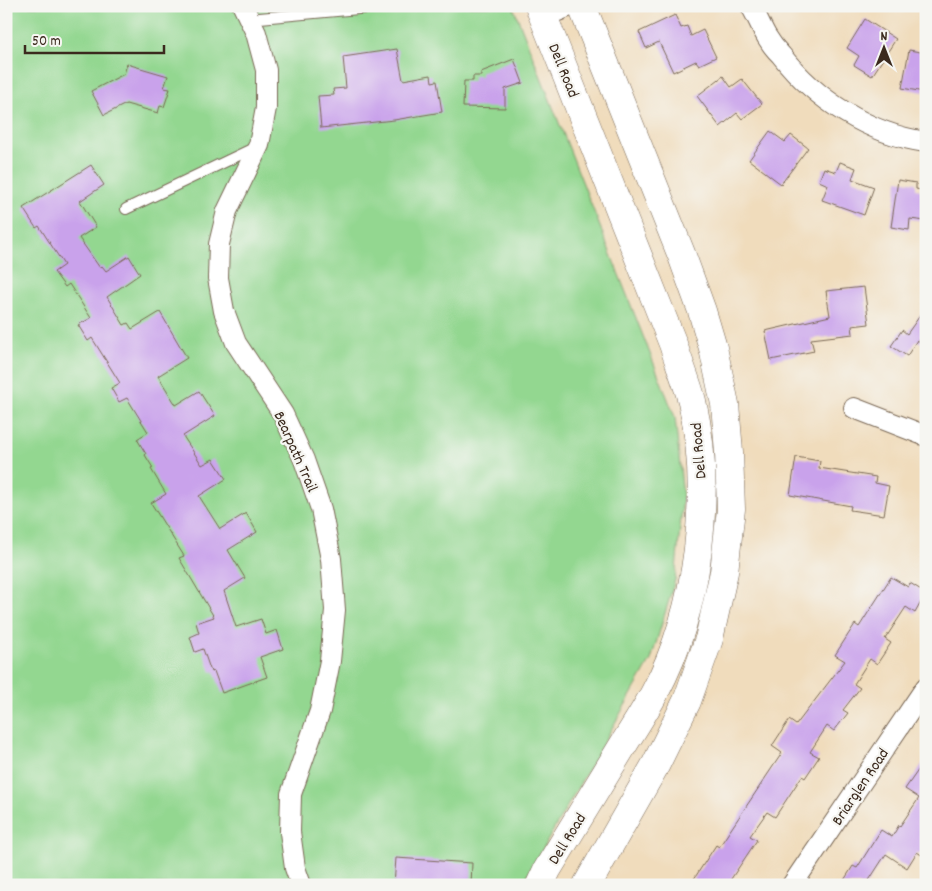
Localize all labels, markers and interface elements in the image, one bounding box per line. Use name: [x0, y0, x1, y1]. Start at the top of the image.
scale bar: [25, 22, 164, 54]
north arrow: [860, 22, 910, 72]
text: N: [881, 27, 888, 47]
text: 50 m: [32, 31, 61, 53]
street label: Dell Road: [541, 40, 584, 101]
street label: Bearpath Trail: [267, 408, 323, 496]
street label: Dell Road: [686, 422, 713, 480]
street label: Briarglen Road: [827, 744, 895, 831]
street label: Dell Road: [543, 809, 593, 869]

